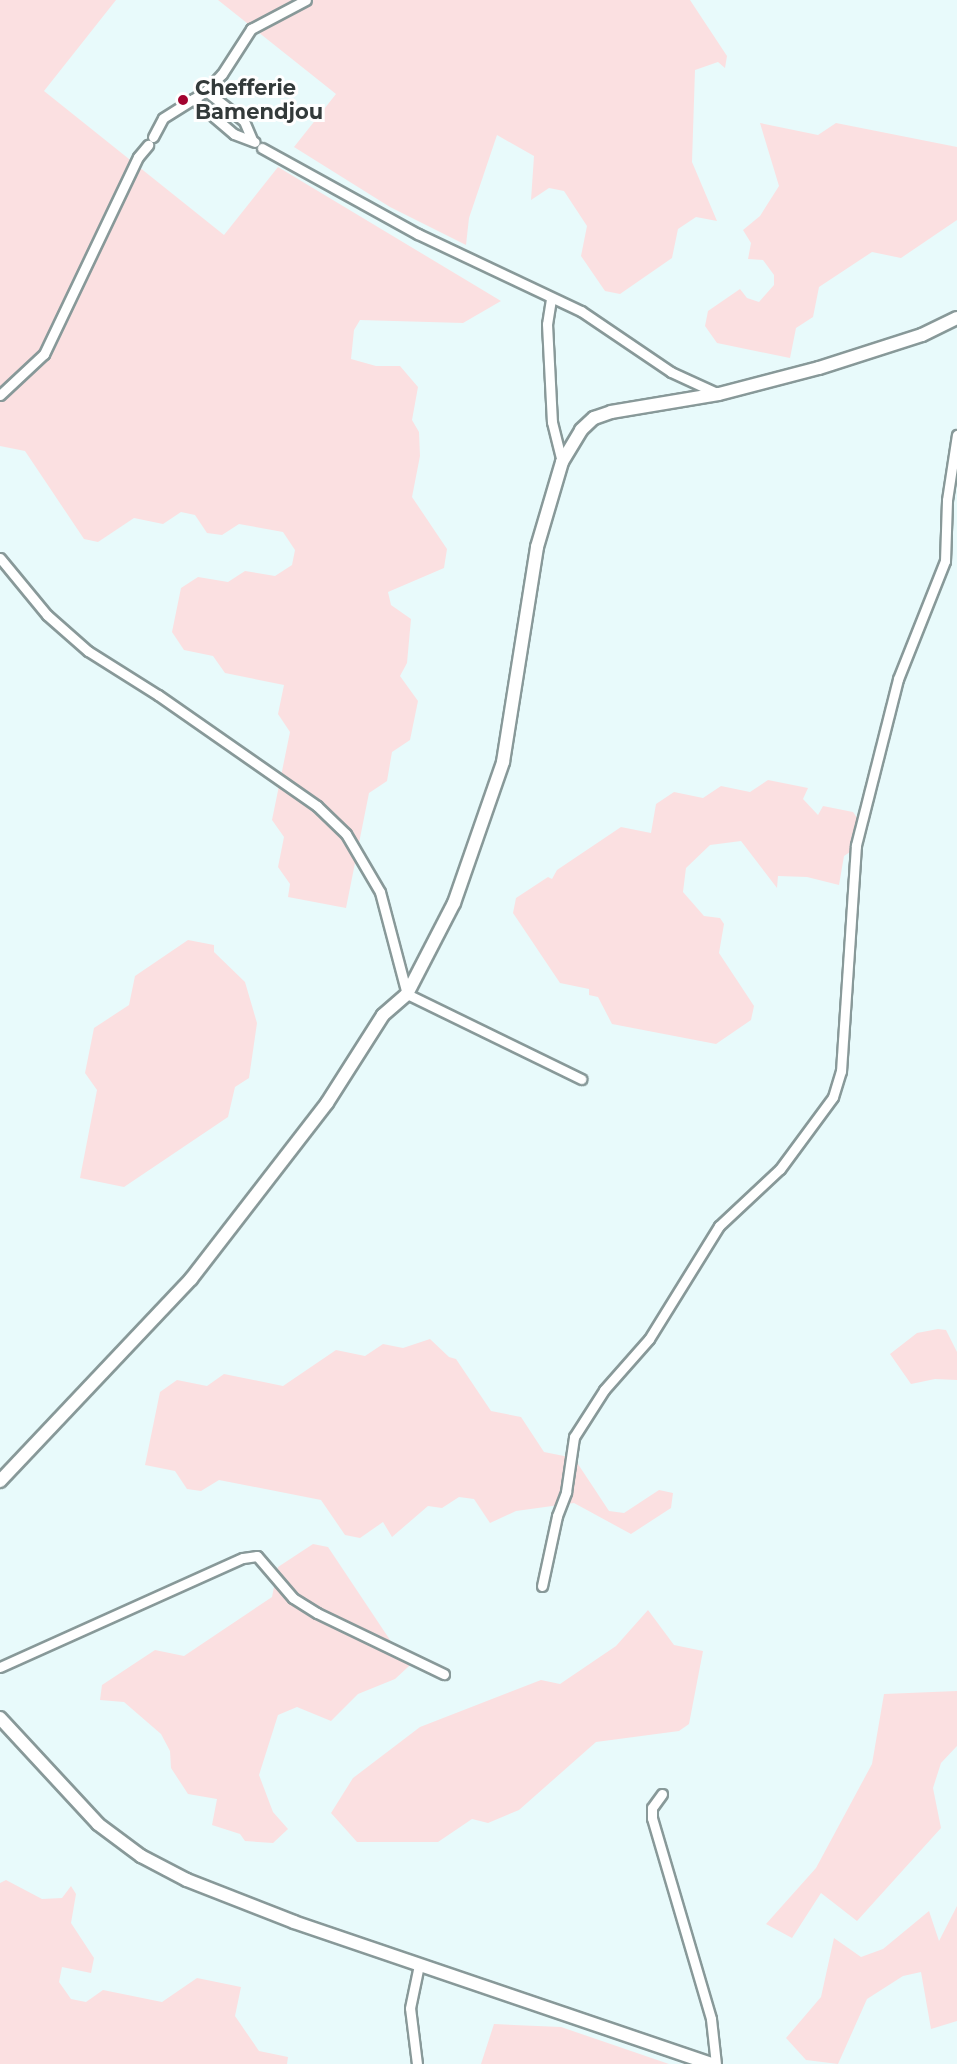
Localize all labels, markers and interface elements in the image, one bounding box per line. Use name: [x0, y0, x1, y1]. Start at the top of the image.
place label: Chefferie Bamendjou: [195, 75, 323, 125]
marker: Chefferie Bamendjou: [176, 93, 190, 107]

